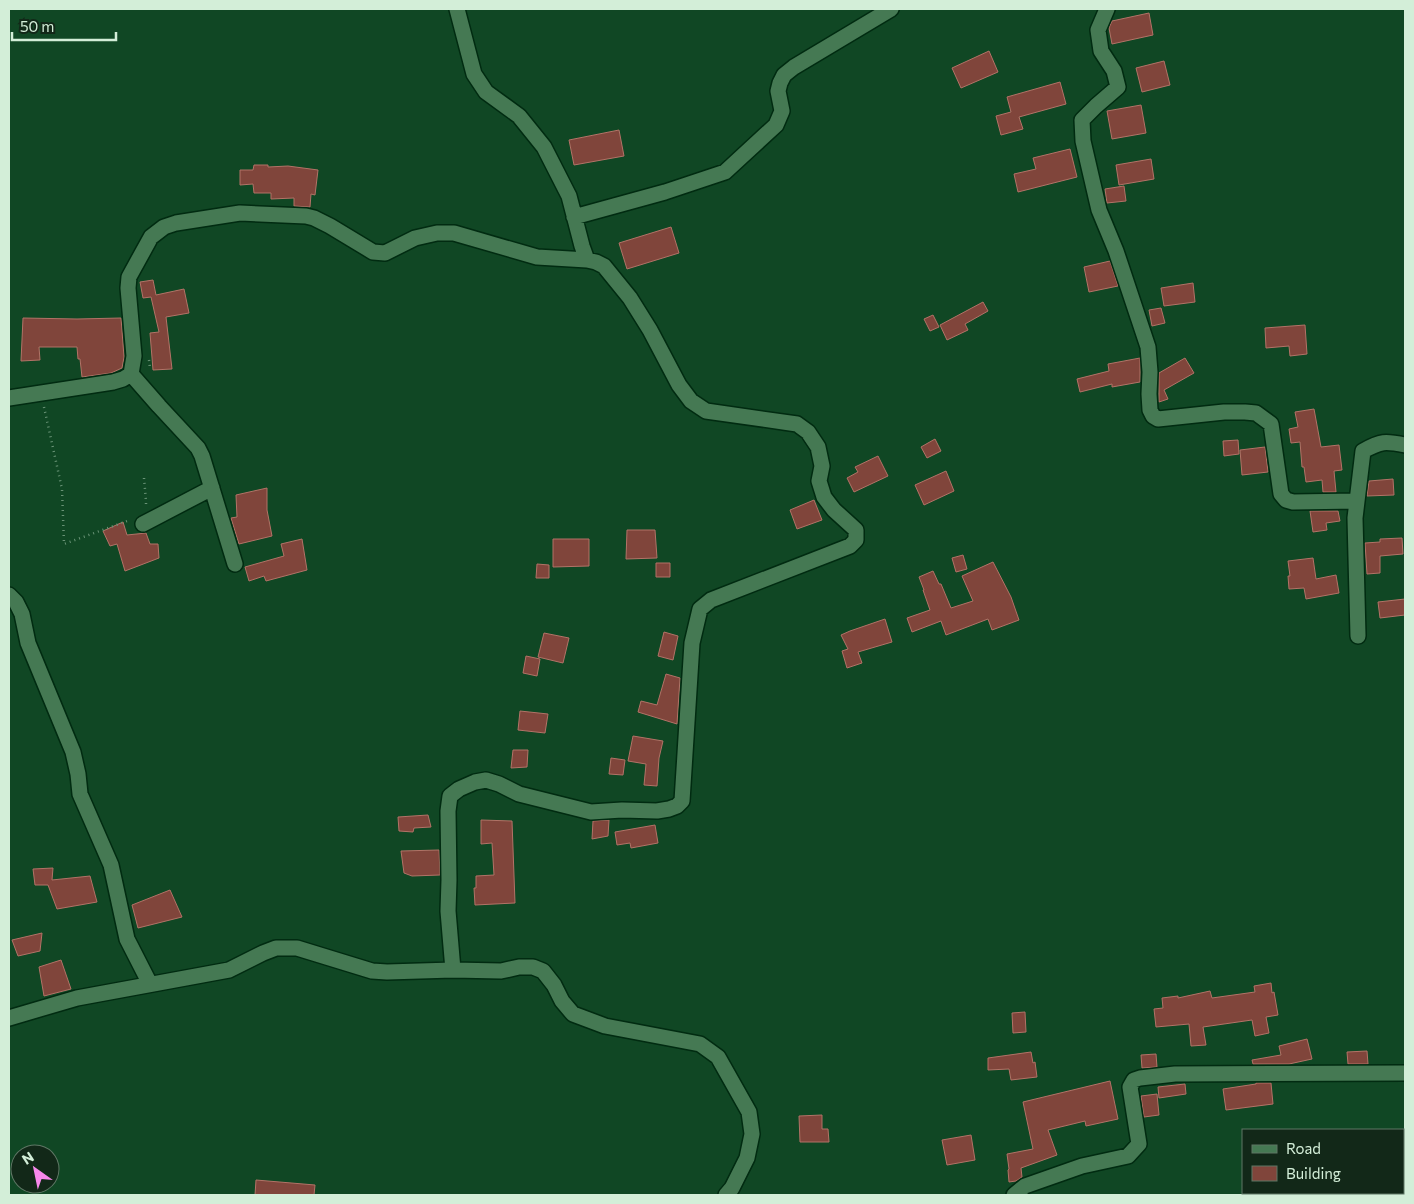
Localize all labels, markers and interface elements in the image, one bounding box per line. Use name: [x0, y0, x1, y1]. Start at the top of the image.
scale bar: [12, 10, 116, 42]
text: 50 m: [20, 17, 54, 35]
legend: [1242, 1129, 1404, 1194]
text: Road: [1286, 1139, 1321, 1157]
north arrow: [10, 1144, 60, 1194]
text: N: [19, 1148, 37, 1168]
text: Building: [1286, 1164, 1341, 1182]

